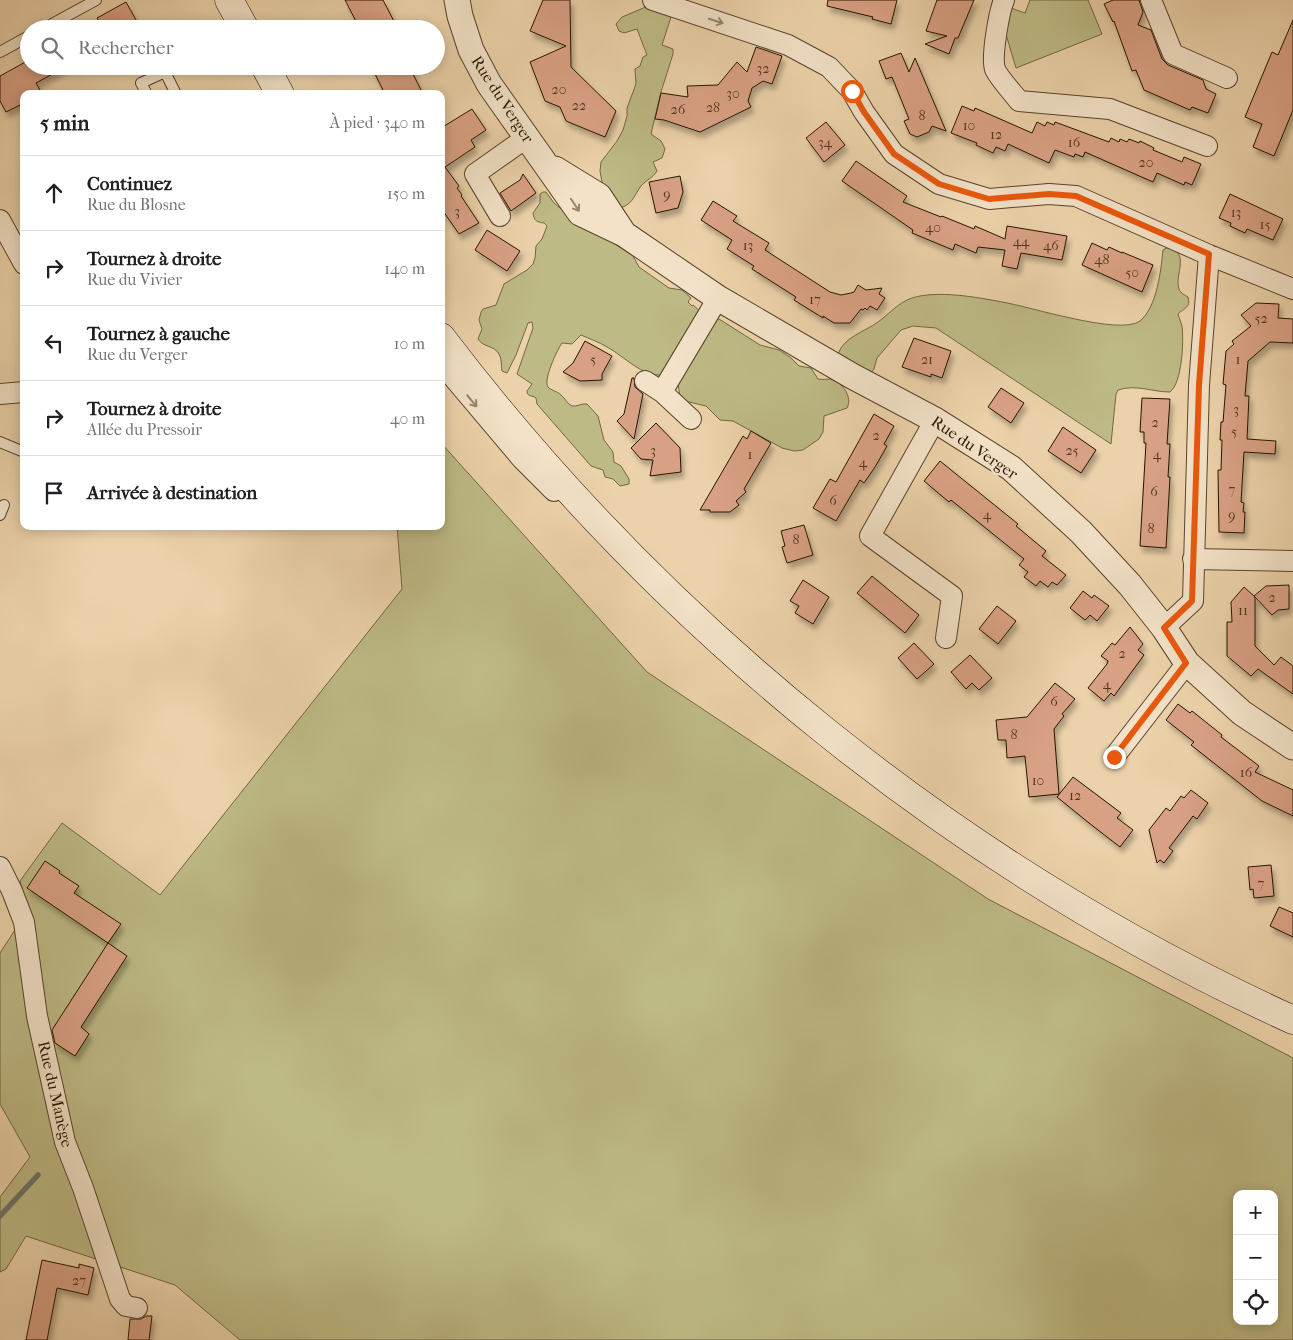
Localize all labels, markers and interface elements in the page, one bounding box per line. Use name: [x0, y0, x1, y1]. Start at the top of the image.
one-way arrow: [708, 17, 724, 26]
search box: [20, 20, 445, 75]
icon: search: [38, 34, 66, 62]
text: Rechercher: [78, 37, 174, 59]
street label: Rue du Verger: [467, 52, 538, 147]
house number: 32: [757, 60, 769, 77]
route start: [841, 80, 864, 103]
house number: 20: [552, 81, 566, 98]
house number: 30: [726, 85, 740, 102]
house number: 22: [572, 97, 586, 114]
house number: 28: [706, 99, 720, 116]
house number: 26: [671, 101, 686, 118]
house number: 8: [918, 107, 926, 124]
text: 5 min: [40, 111, 89, 135]
text: À pied · 340 m: [330, 113, 425, 132]
house number: 10: [963, 117, 975, 134]
house number: 12: [990, 126, 1002, 143]
house number: 34: [818, 134, 833, 151]
house number: 16: [1068, 134, 1081, 151]
house number: 20: [1139, 154, 1153, 171]
text: Continuez: [87, 173, 172, 195]
icon: ahead: [40, 179, 68, 207]
text: 150 m: [387, 184, 425, 203]
house number: 9: [663, 186, 671, 203]
text: Rue du Blosne: [87, 195, 186, 214]
one-way arrow: [570, 198, 580, 212]
house number: 3: [454, 203, 460, 220]
house number: 13: [1231, 204, 1241, 221]
house number: 15: [1260, 216, 1271, 233]
house number: 40: [925, 219, 941, 236]
house number: 44: [1013, 233, 1030, 250]
house number: 13: [743, 237, 753, 254]
house number: 46: [1043, 237, 1059, 254]
text: Tournez à droite: [87, 248, 221, 270]
house number: 48: [1094, 251, 1110, 268]
icon: right: [40, 254, 68, 282]
text: 140 m: [384, 259, 425, 278]
house number: 50: [1125, 264, 1139, 281]
text: Rue du Vivier: [87, 270, 182, 289]
house number: 17: [809, 291, 821, 308]
house number: 52: [1254, 310, 1268, 327]
text: Tournez à gauche: [87, 323, 230, 345]
icon: left: [40, 329, 68, 357]
text: 10 m: [394, 334, 425, 353]
text: Rue du Verger: [87, 345, 187, 364]
house number: 5: [590, 351, 596, 368]
house number: 21: [921, 351, 933, 368]
house number: 1: [1236, 351, 1241, 368]
one-way arrow: [467, 394, 478, 407]
text: Tournez à droite: [87, 398, 221, 420]
house number: 3: [1233, 401, 1239, 418]
icon: right: [40, 404, 68, 432]
text: 40 m: [390, 409, 425, 428]
street label: Rue du Verger: [928, 412, 1022, 483]
house number: 2: [1151, 414, 1159, 431]
text: Allée du Pressoir: [87, 420, 202, 439]
house number: 5: [1231, 423, 1237, 440]
house number: 2: [872, 427, 880, 444]
house number: 3: [650, 442, 656, 459]
house number: 25: [1065, 442, 1079, 459]
house number: 1: [748, 446, 753, 463]
house number: 4: [1153, 446, 1162, 463]
house number: 4: [859, 454, 868, 471]
icon: arrive: [40, 479, 68, 507]
house number: 7: [1229, 481, 1236, 498]
text: Arrivée à destination: [87, 482, 257, 504]
house number: 6: [1150, 483, 1158, 500]
house number: 6: [829, 492, 837, 509]
house number: 4: [983, 506, 992, 523]
house number: 9: [1228, 507, 1236, 524]
house number: 8: [1147, 520, 1155, 537]
house number: 8: [792, 531, 800, 548]
house number: 2: [1268, 589, 1276, 606]
house number: 11: [1238, 602, 1248, 619]
house number: 2: [1118, 645, 1126, 662]
house number: 4: [1103, 676, 1112, 693]
house number: 6: [1050, 693, 1058, 710]
house number: 8: [1010, 726, 1018, 743]
route end: [1103, 746, 1126, 769]
house number: 16: [1240, 764, 1253, 781]
house number: 10: [1032, 772, 1044, 789]
house number: 12: [1069, 787, 1081, 804]
house number: 7: [1258, 875, 1265, 892]
street label: Rue du Manège: [34, 1039, 77, 1149]
map controls: [1233, 1190, 1278, 1325]
button: +: [1233, 1190, 1278, 1235]
button: −: [1233, 1235, 1278, 1280]
house number: 27: [72, 1272, 86, 1289]
button: locate: [1233, 1280, 1278, 1325]

